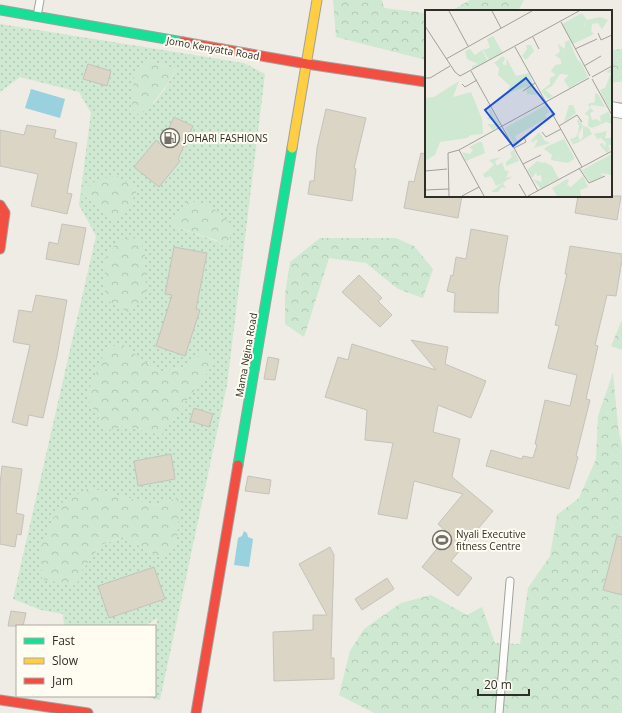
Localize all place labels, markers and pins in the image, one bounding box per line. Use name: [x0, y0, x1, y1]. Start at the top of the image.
fuel station icon: JOHARI FASHIONS: [159, 127, 181, 149]
place label: JOHARI FASHIONS: [183, 131, 268, 145]
place label: Nyali Executive fitness Centre: [456, 527, 526, 553]
sports icon: Nyali Executive fitness Centre: [431, 529, 453, 551]

